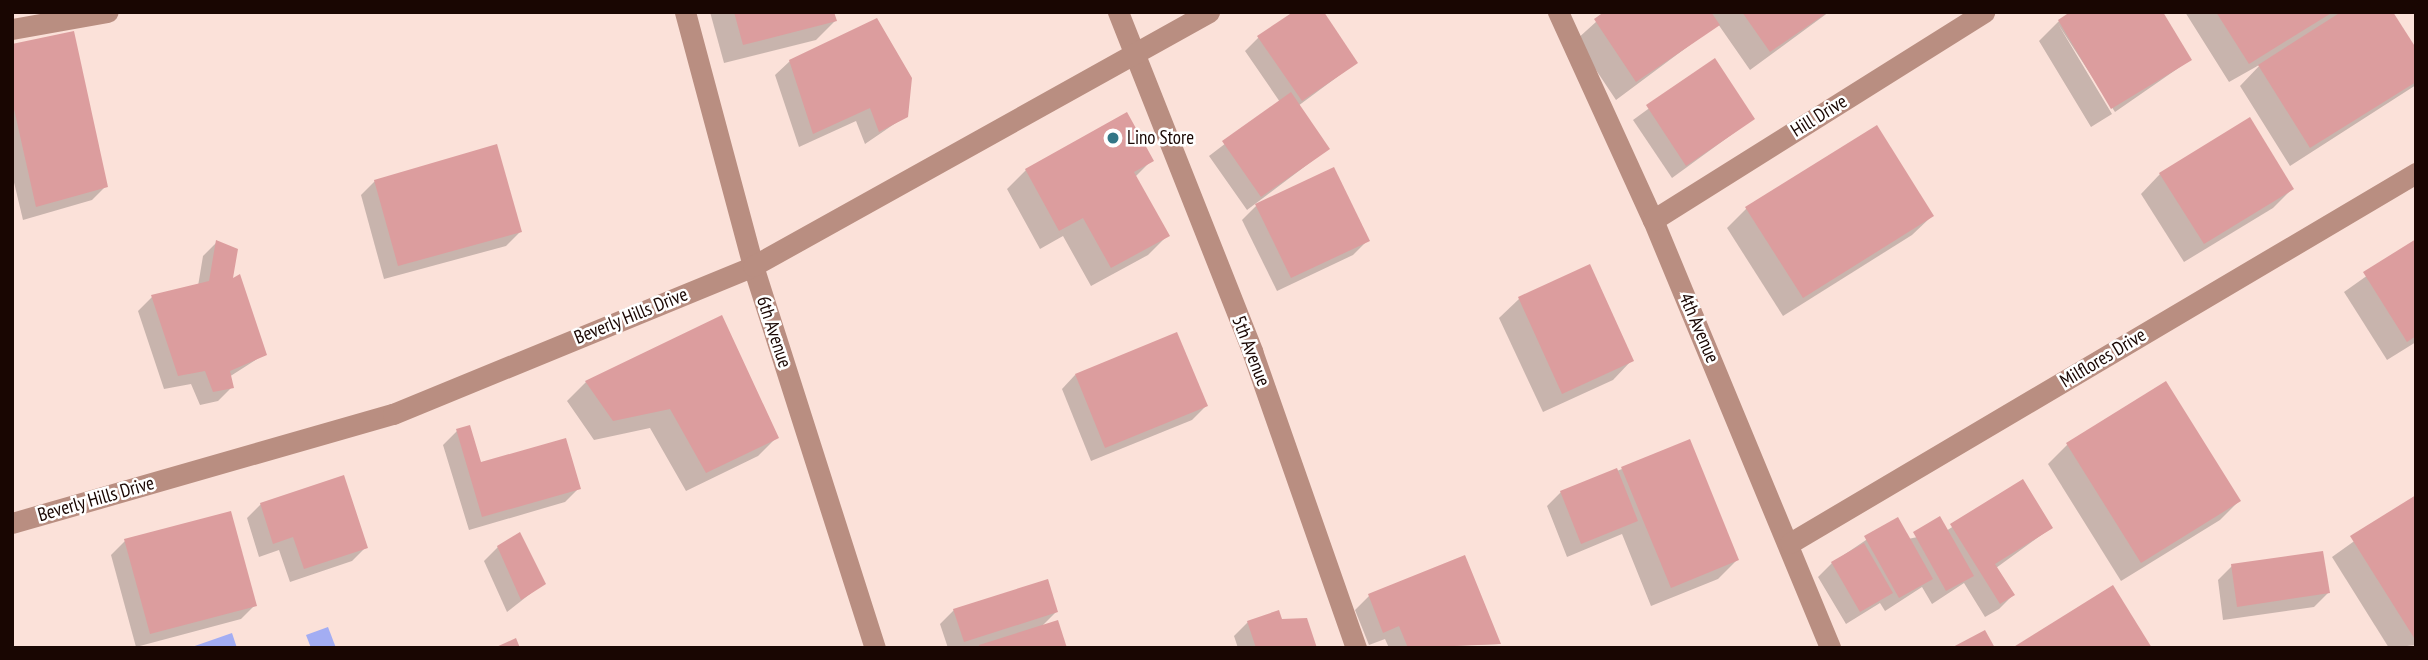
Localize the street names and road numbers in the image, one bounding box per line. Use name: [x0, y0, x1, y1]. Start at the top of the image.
street label: Hill Drive: [1787, 90, 1851, 142]
street label: Beverly Hills Drive: [571, 283, 691, 349]
street label: 4th Avenue: [1674, 289, 1724, 367]
street label: 6th Avenue: [752, 293, 796, 371]
street label: 5th Avenue: [1227, 312, 1275, 390]
street label: Milflores Drive: [2056, 324, 2150, 392]
street label: Beverly Hills Drive: [35, 471, 157, 527]

